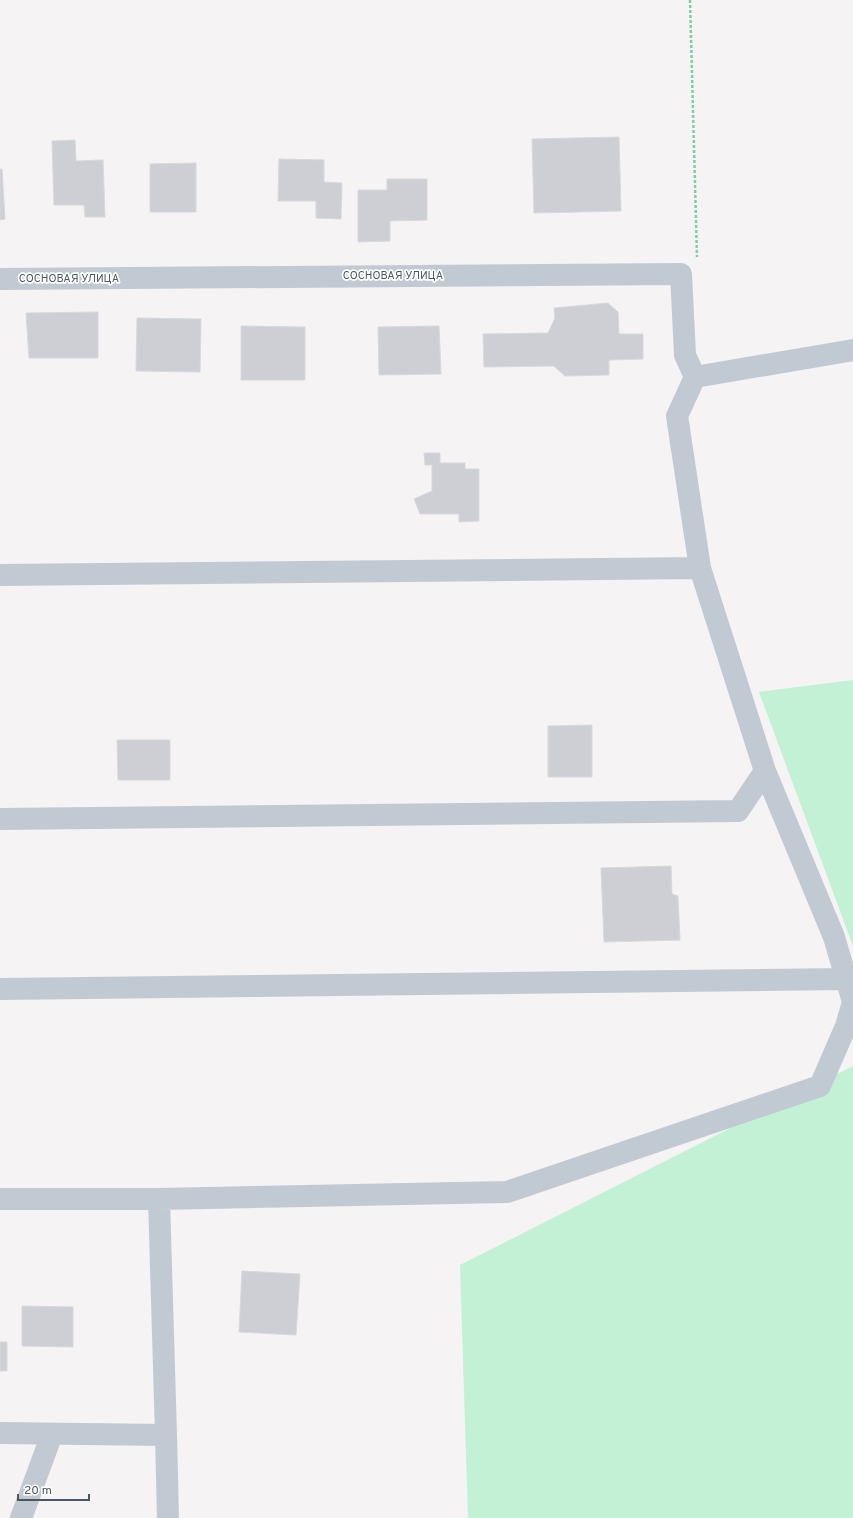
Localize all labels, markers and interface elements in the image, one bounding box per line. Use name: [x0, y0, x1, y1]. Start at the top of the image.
street label: СОСНОВАЯ УЛИЦА: [343, 269, 443, 283]
street label: СОСНОВАЯ УЛИЦА: [19, 272, 119, 286]
scale bar: [18, 1476, 89, 1502]
text: 20 m: [24, 1483, 52, 1499]

